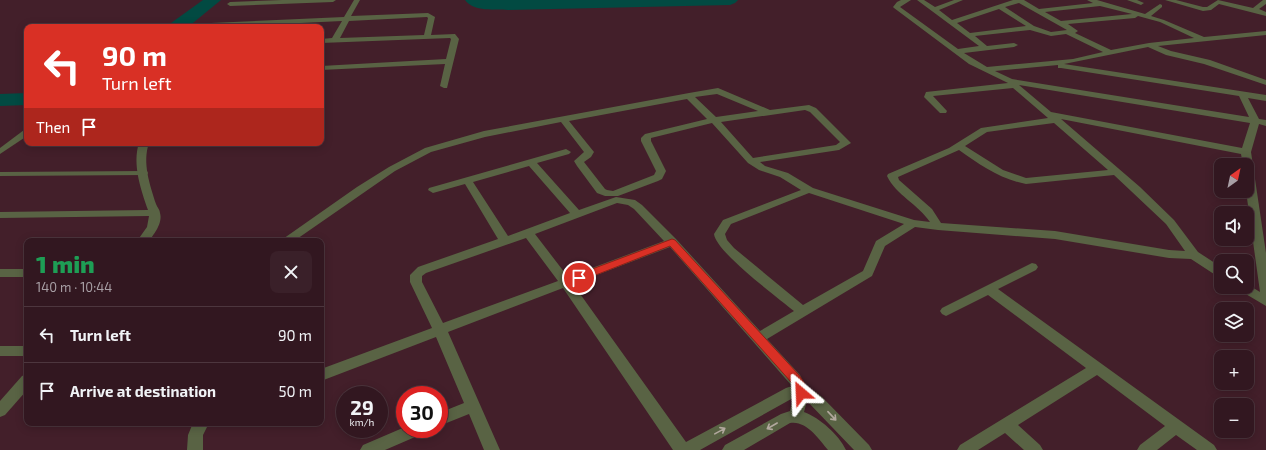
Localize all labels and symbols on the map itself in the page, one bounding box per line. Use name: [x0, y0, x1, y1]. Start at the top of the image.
north arrow: [1214, 158, 1254, 198]
pin: [562, 261, 596, 295]
position arrow: [780, 372, 822, 414]
speed limit sign: 30: [396, 386, 448, 438]
one-way arrow: [827, 411, 837, 421]
one-way arrow: [766, 422, 778, 430]
one-way arrow: [714, 426, 726, 434]

